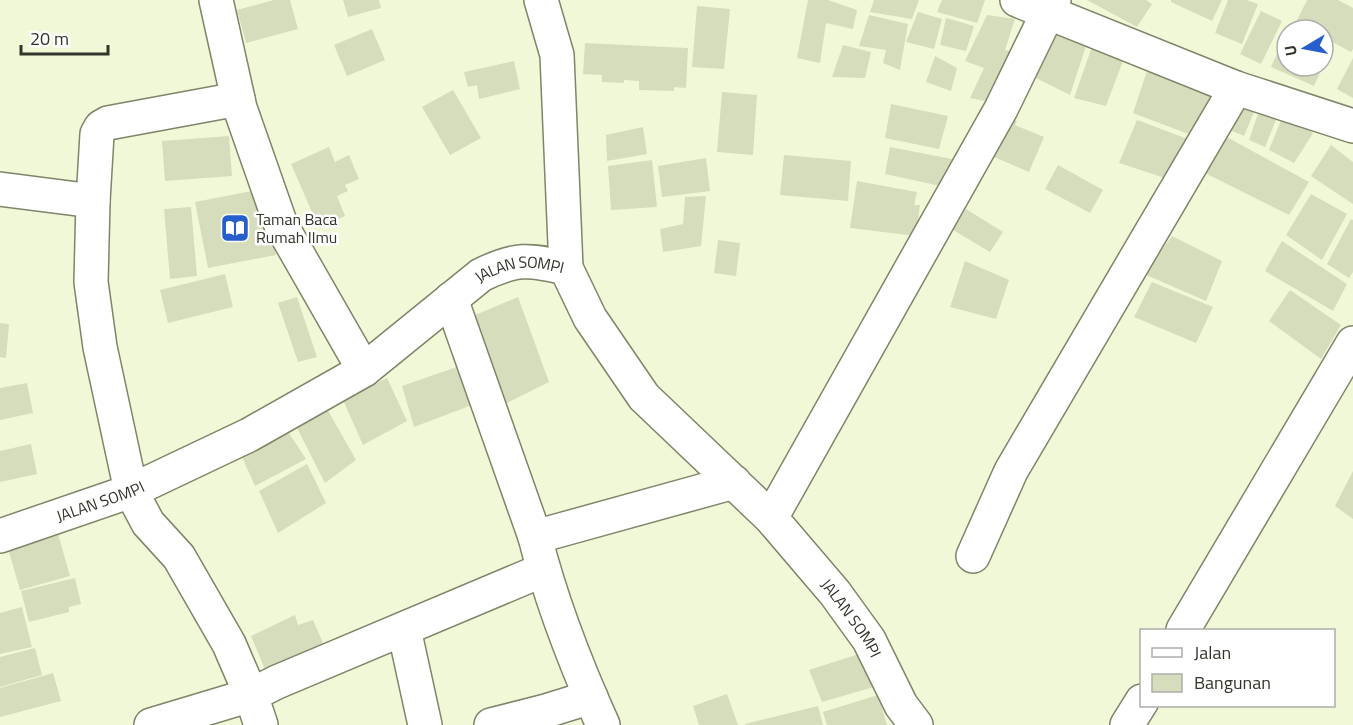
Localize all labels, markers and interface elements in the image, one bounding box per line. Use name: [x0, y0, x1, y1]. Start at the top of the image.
scale bar: [21, 18, 108, 56]
north arrow: [1275, 18, 1335, 78]
text: 20 m: [30, 25, 69, 52]
text: U: [1278, 43, 1303, 58]
place label: Taman Baca Rumah Ilmu: [256, 207, 337, 249]
library icon: Taman Baca Rumah Ilmu: [219, 212, 251, 244]
street label: JALAN SOMPI: [469, 249, 567, 288]
street label: JALAN SOMPI: [53, 474, 148, 528]
street label: JALAN SOMPI: [815, 573, 888, 661]
legend: [1140, 629, 1335, 707]
text: Jalan: [1194, 639, 1231, 666]
text: Bangunan: [1194, 669, 1271, 696]

